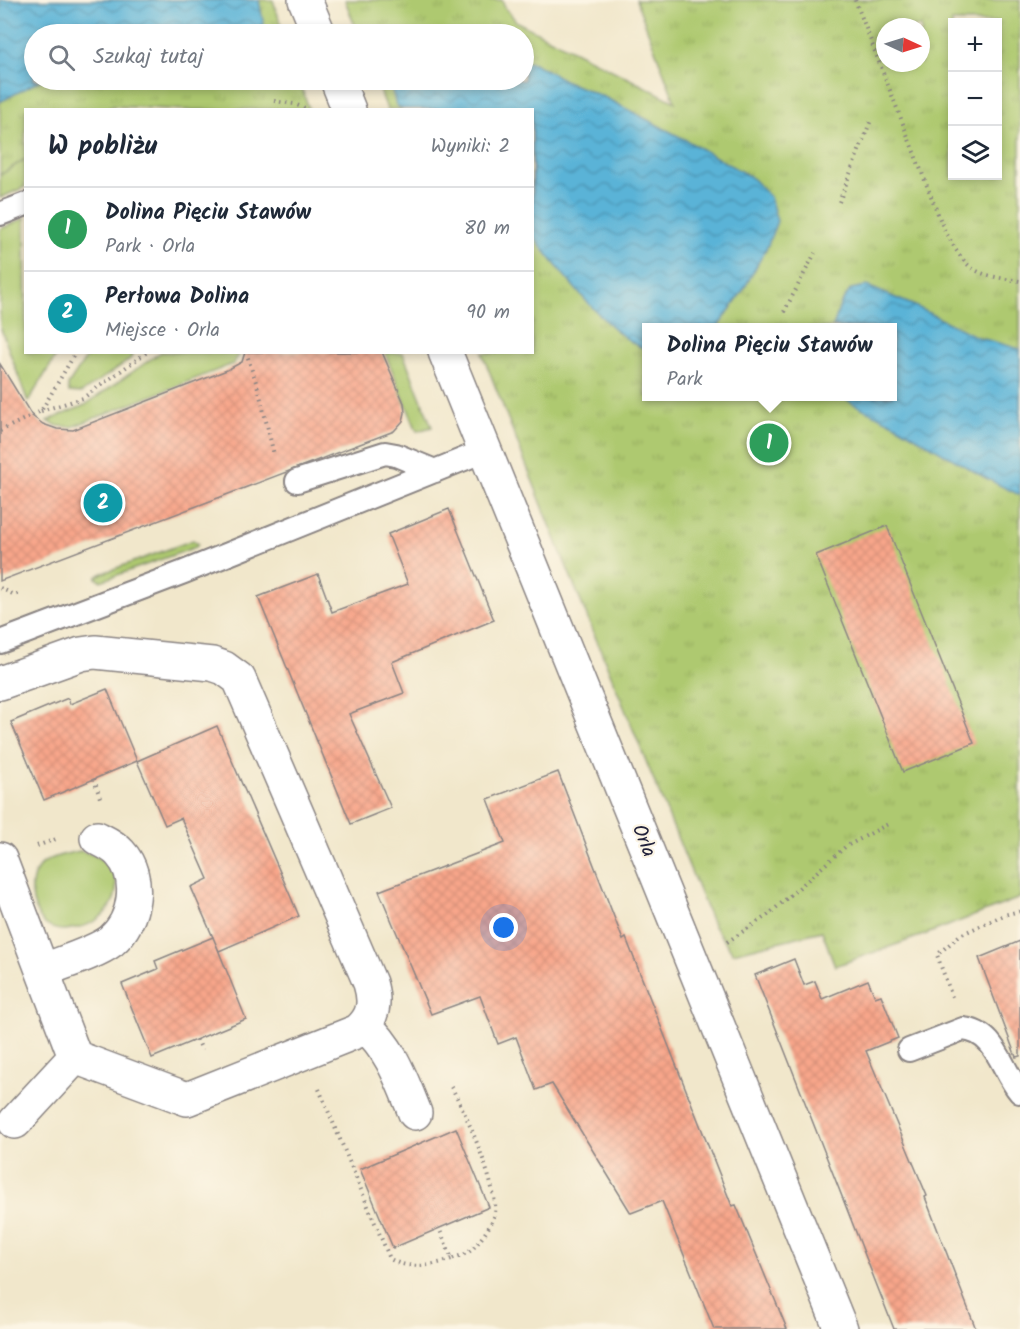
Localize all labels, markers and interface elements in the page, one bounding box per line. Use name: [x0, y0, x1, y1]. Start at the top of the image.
north arrow: [876, 18, 930, 72]
map controls: [948, 18, 1002, 180]
button: +: [948, 18, 1002, 72]
search box: [24, 24, 534, 90]
text: Szukaj tutaj: [93, 40, 204, 75]
icon: search: [45, 41, 78, 74]
button: −: [948, 72, 1002, 126]
text: W pobliżu: [48, 126, 157, 168]
button: layers: [948, 126, 1002, 180]
text: Wyniki: 2: [431, 131, 510, 163]
text: Dolina Pięciu Stawów: [105, 196, 311, 231]
text: 1: [64, 213, 71, 245]
text: 80 m: [464, 213, 510, 245]
text: Park · Orla: [105, 231, 195, 263]
text: Perłowa Dolina: [105, 280, 249, 315]
text: 2: [62, 297, 73, 329]
text: 90 m: [466, 297, 510, 329]
text: Miejsce · Orla: [105, 315, 220, 347]
popup: [642, 323, 897, 401]
text: Dolina Pięciu Stawów: [666, 329, 873, 364]
text: Park: [666, 364, 703, 396]
pin: 1: [750, 420, 788, 466]
pin: 2: [84, 480, 122, 526]
street label: Orla: [622, 820, 664, 862]
your location: [489, 913, 518, 942]

